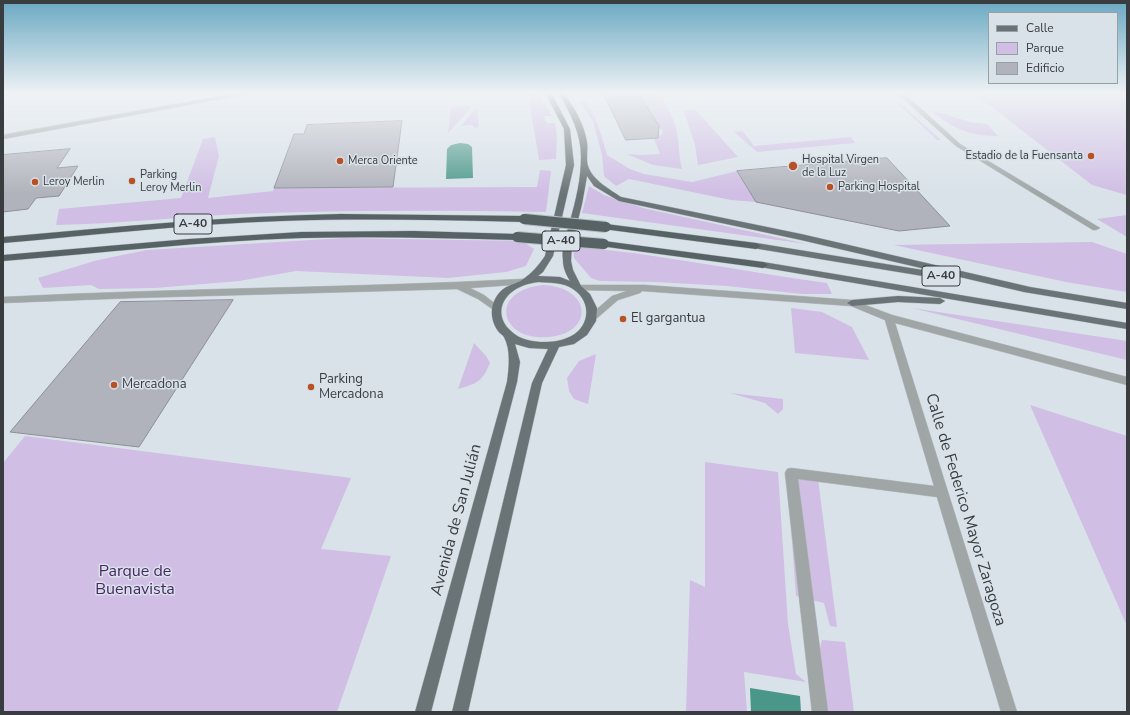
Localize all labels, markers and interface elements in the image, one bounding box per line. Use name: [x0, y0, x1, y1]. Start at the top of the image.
legend: [988, 12, 1118, 84]
text: Calle: [1026, 20, 1054, 36]
text: Parque: [1026, 40, 1064, 56]
text: Edificio: [1026, 60, 1064, 76]
place label: Estadio de la Fuensanta: [966, 149, 1083, 163]
marker: Estadio de la Fuensanta: [1086, 151, 1096, 161]
place label: Hospital Virgen de la Luz: [802, 153, 879, 179]
place label: Merca Oriente: [348, 154, 418, 168]
marker: Merca Oriente: [335, 156, 345, 166]
marker: Hospital Virgen de la Luz: [787, 160, 799, 172]
place label: Parking Leroy Merlin: [140, 168, 201, 194]
place label: Leroy Merlin: [43, 175, 104, 189]
marker: Parking Leroy Merlin: [127, 176, 137, 186]
marker: Leroy Merlin: [30, 177, 40, 187]
place label: Parking Hospital: [838, 180, 920, 194]
marker: Parking Hospital: [825, 182, 835, 192]
road number: A-40: [174, 214, 212, 234]
road number: A-40: [542, 231, 580, 251]
road number: A-40: [922, 266, 960, 286]
place label: El gargantua: [631, 311, 705, 327]
marker: El gargantua: [618, 314, 628, 324]
place label: Parking Mercadona: [319, 372, 384, 403]
place label: Mercadona: [122, 377, 187, 393]
marker: Mercadona: [109, 380, 119, 390]
marker: Parking Mercadona: [306, 382, 316, 392]
street label: Calle de Federico Mayor Zaragoza: [920, 391, 1010, 629]
street label: Avenida de San Julián: [428, 442, 486, 598]
park label: Parque de Buenavista: [95, 562, 175, 600]

